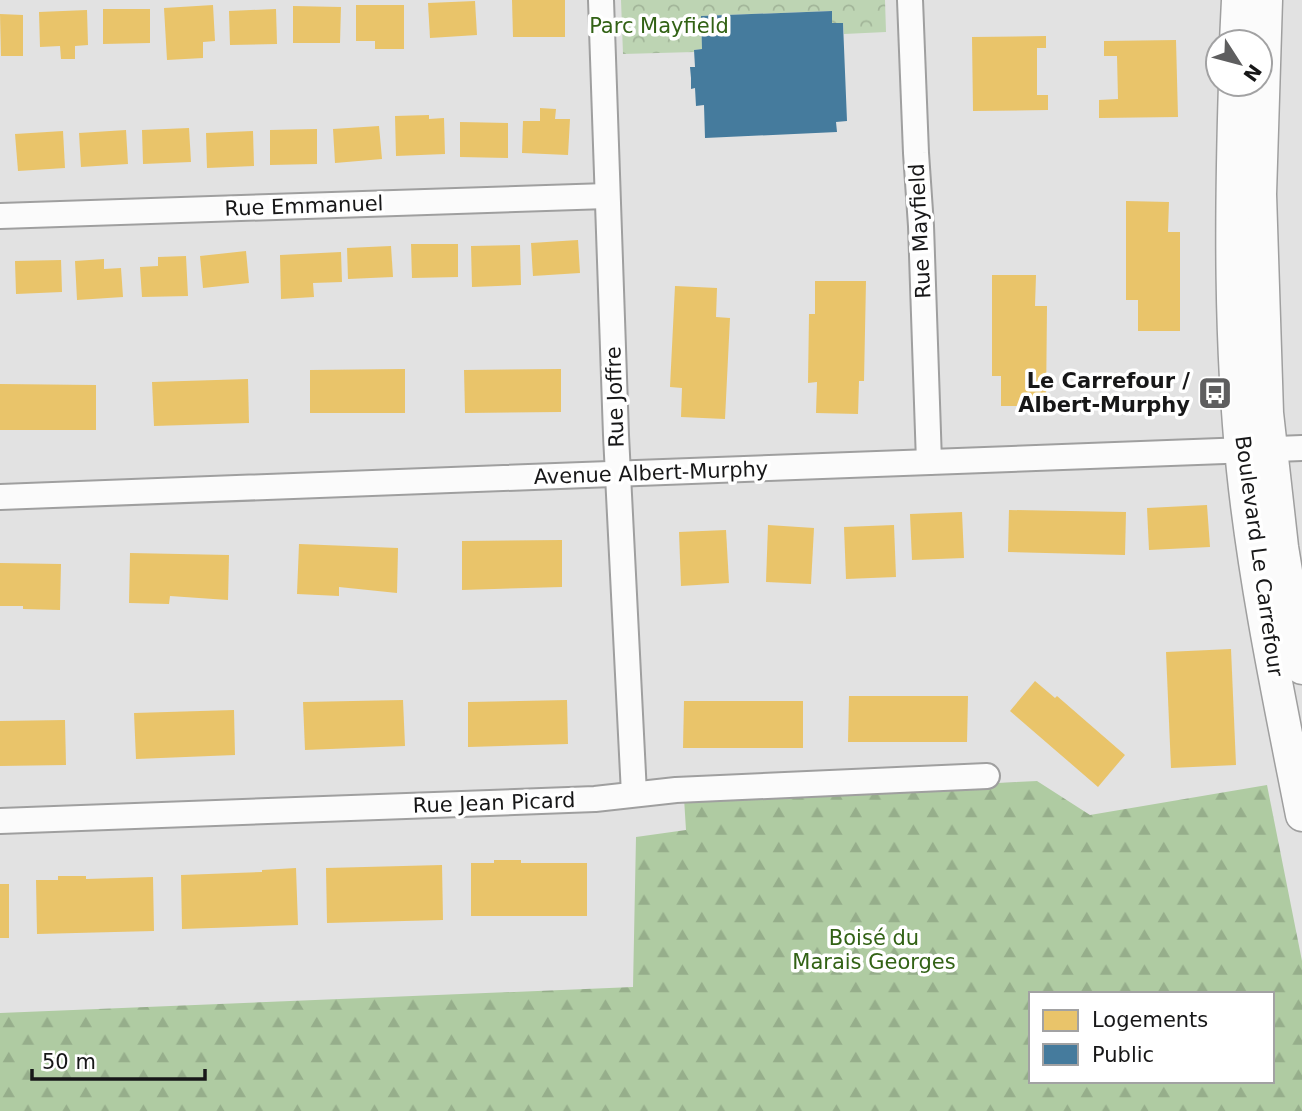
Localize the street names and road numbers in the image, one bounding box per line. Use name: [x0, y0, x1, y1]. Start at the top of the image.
street label: Rue Mayfield: [904, 163, 936, 299]
street label: Rue Emmanuel: [224, 191, 384, 221]
street label: Rue Joffre: [601, 346, 629, 448]
street label: Boulevard Le Carrefour: [1230, 434, 1288, 678]
street label: Avenue Albert-Murphy: [533, 457, 769, 489]
street label: Rue Jean Picard: [412, 788, 576, 818]

